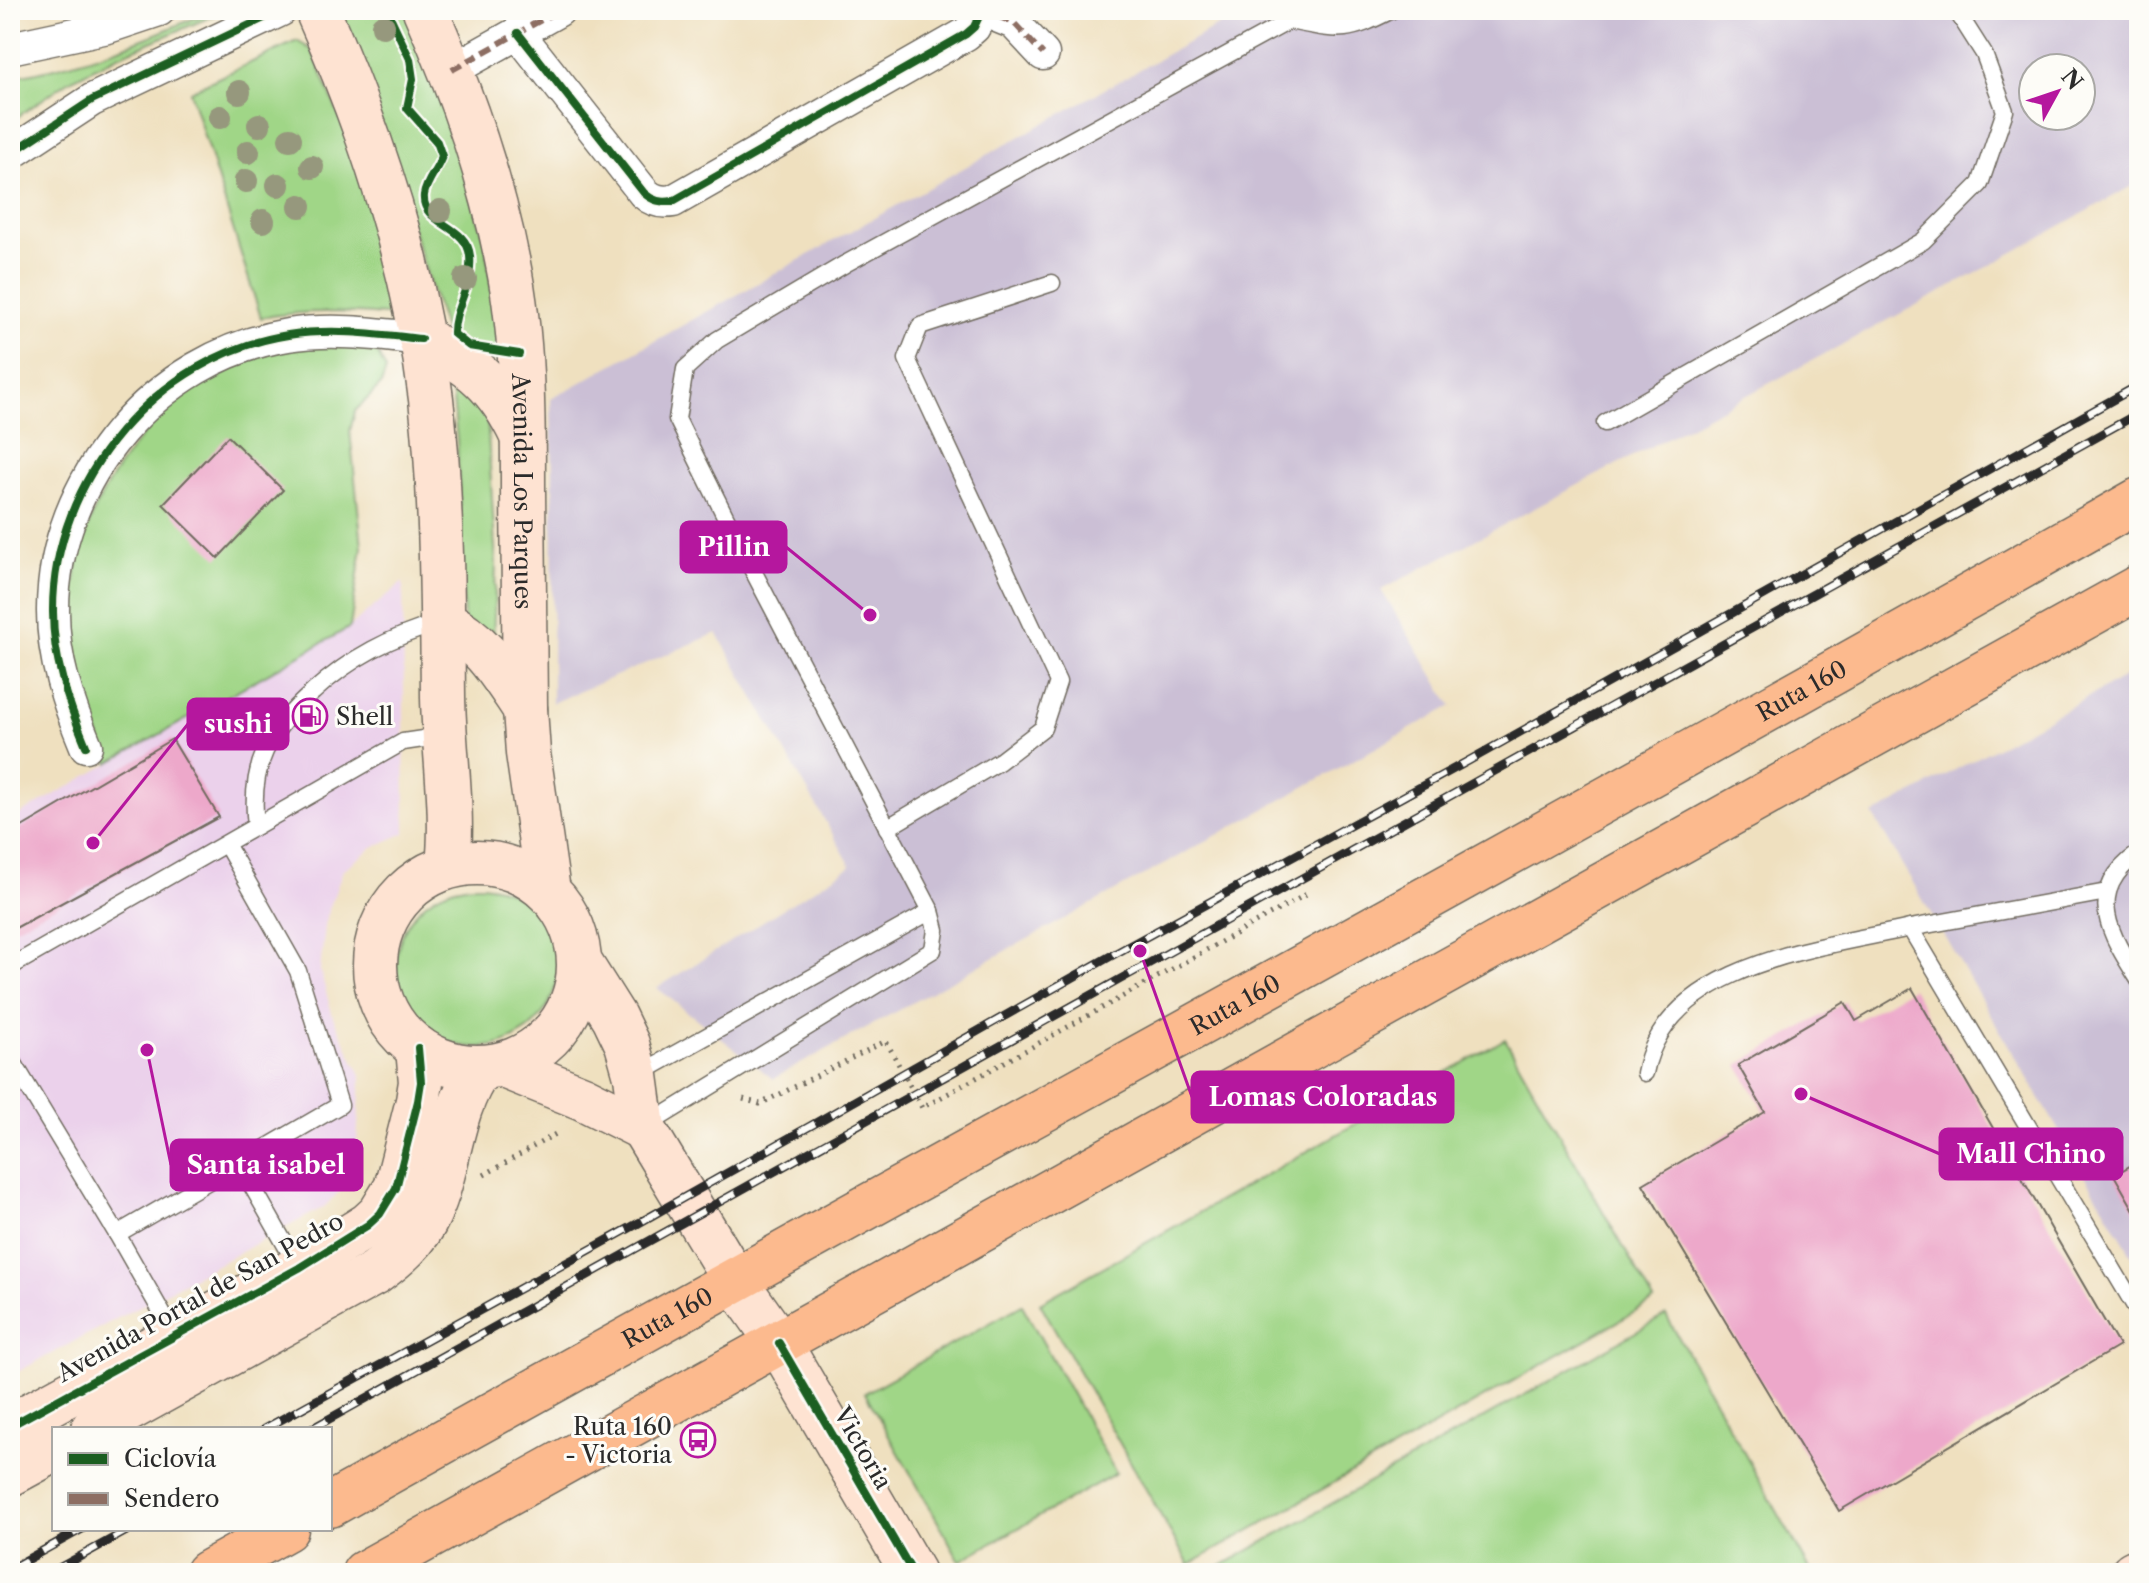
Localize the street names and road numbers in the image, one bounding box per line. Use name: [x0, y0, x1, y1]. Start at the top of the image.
street label: Avenida Los Parques: [506, 372, 539, 610]
street label: Ruta 160: [1751, 653, 1852, 727]
street label: Ruta 160: [1184, 968, 1285, 1041]
street label: Avenida Portal de San Pedro: [51, 1206, 348, 1388]
street label: Ruta 160: [617, 1281, 718, 1354]
street label: Victoria: [827, 1401, 898, 1495]

